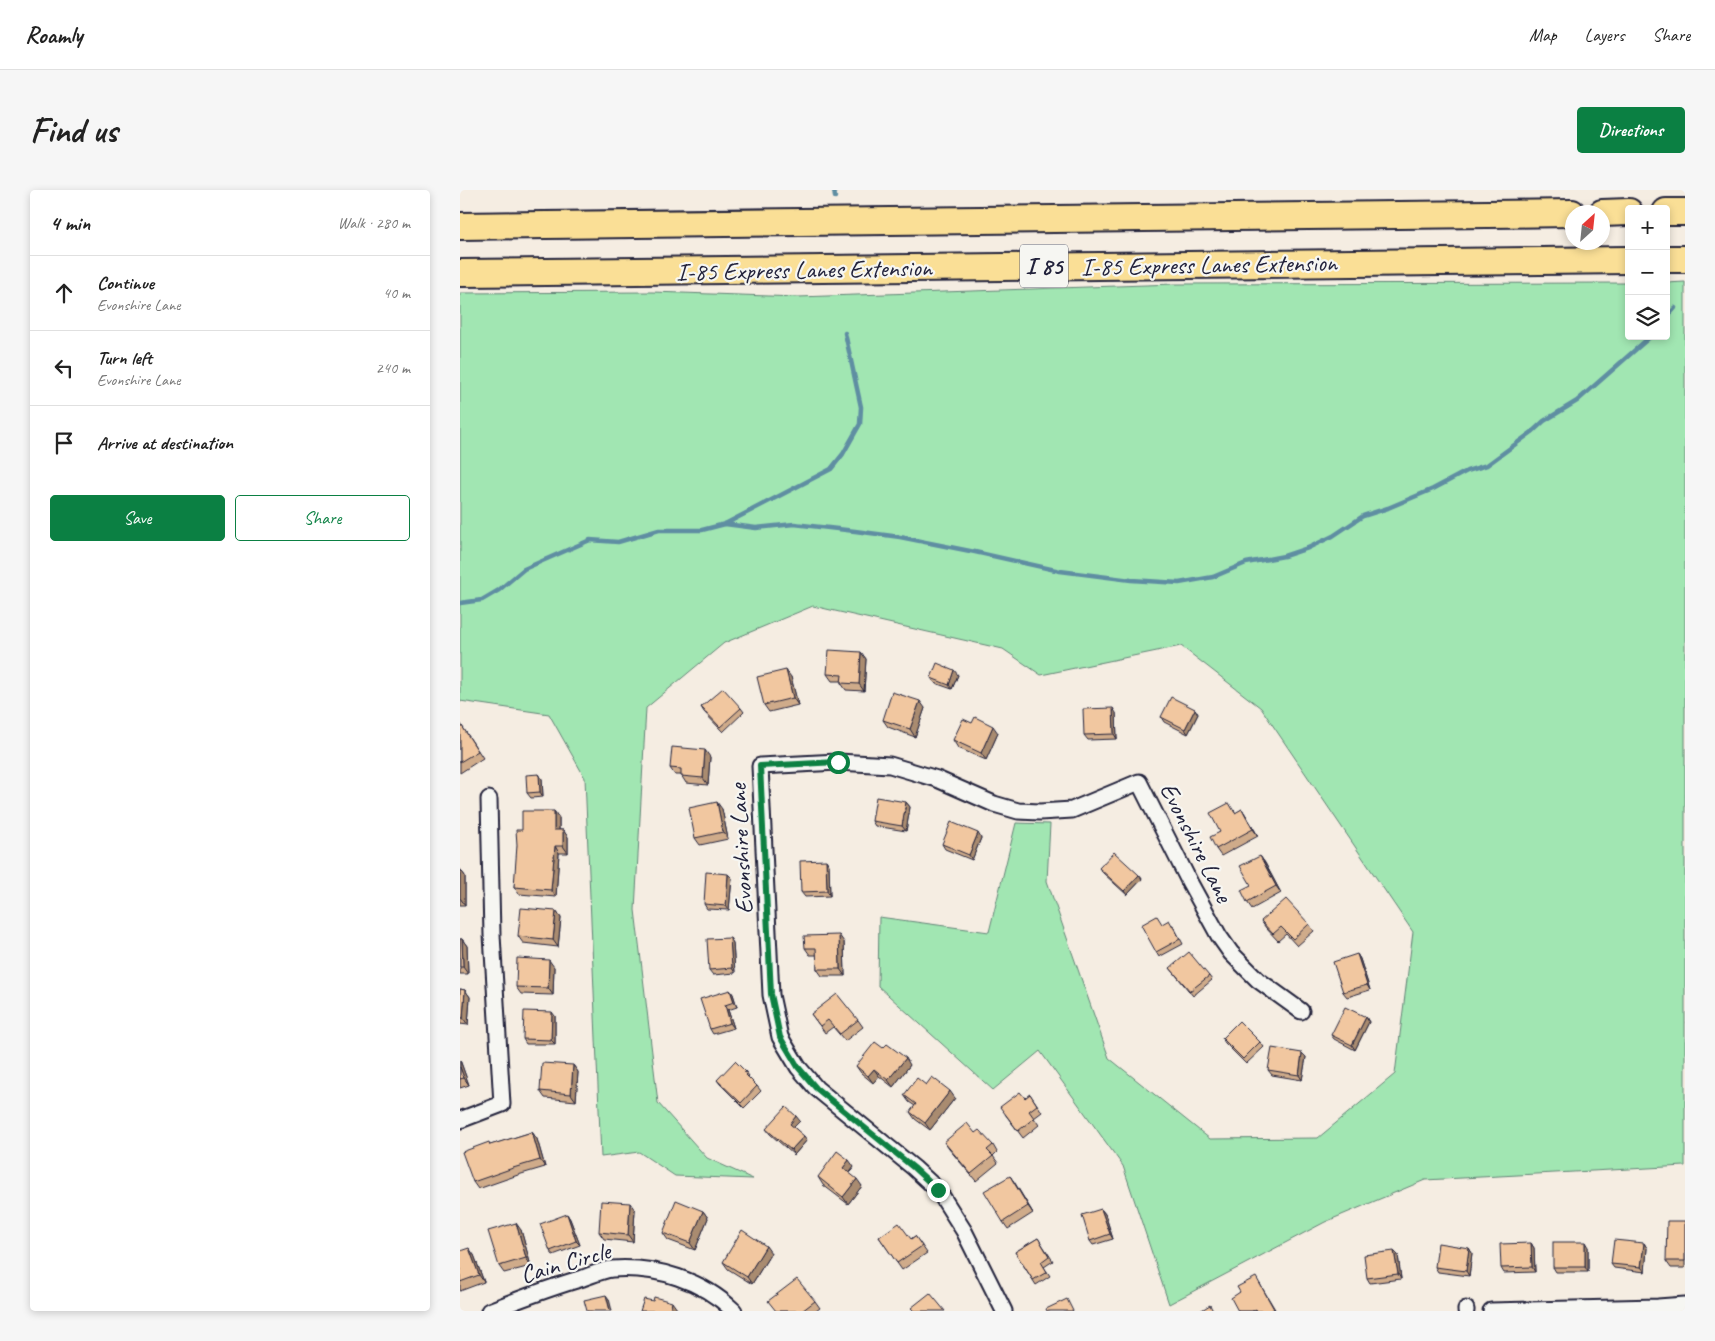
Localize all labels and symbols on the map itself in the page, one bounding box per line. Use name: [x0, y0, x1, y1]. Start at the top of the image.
north arrow: [1565, 205, 1610, 250]
road number: I 85: [1020, 244, 1068, 288]
street label: I-85 Express Lanes Extension: [1081, 247, 1339, 283]
street label: I-85 Express Lanes Extension: [676, 252, 934, 288]
route start: [827, 751, 850, 774]
street label: Evonshire Lane: [1152, 777, 1241, 909]
street label: Evonshire Lane: [722, 781, 760, 915]
route end: [927, 1179, 950, 1202]
street label: Cain Circle: [517, 1234, 616, 1291]

